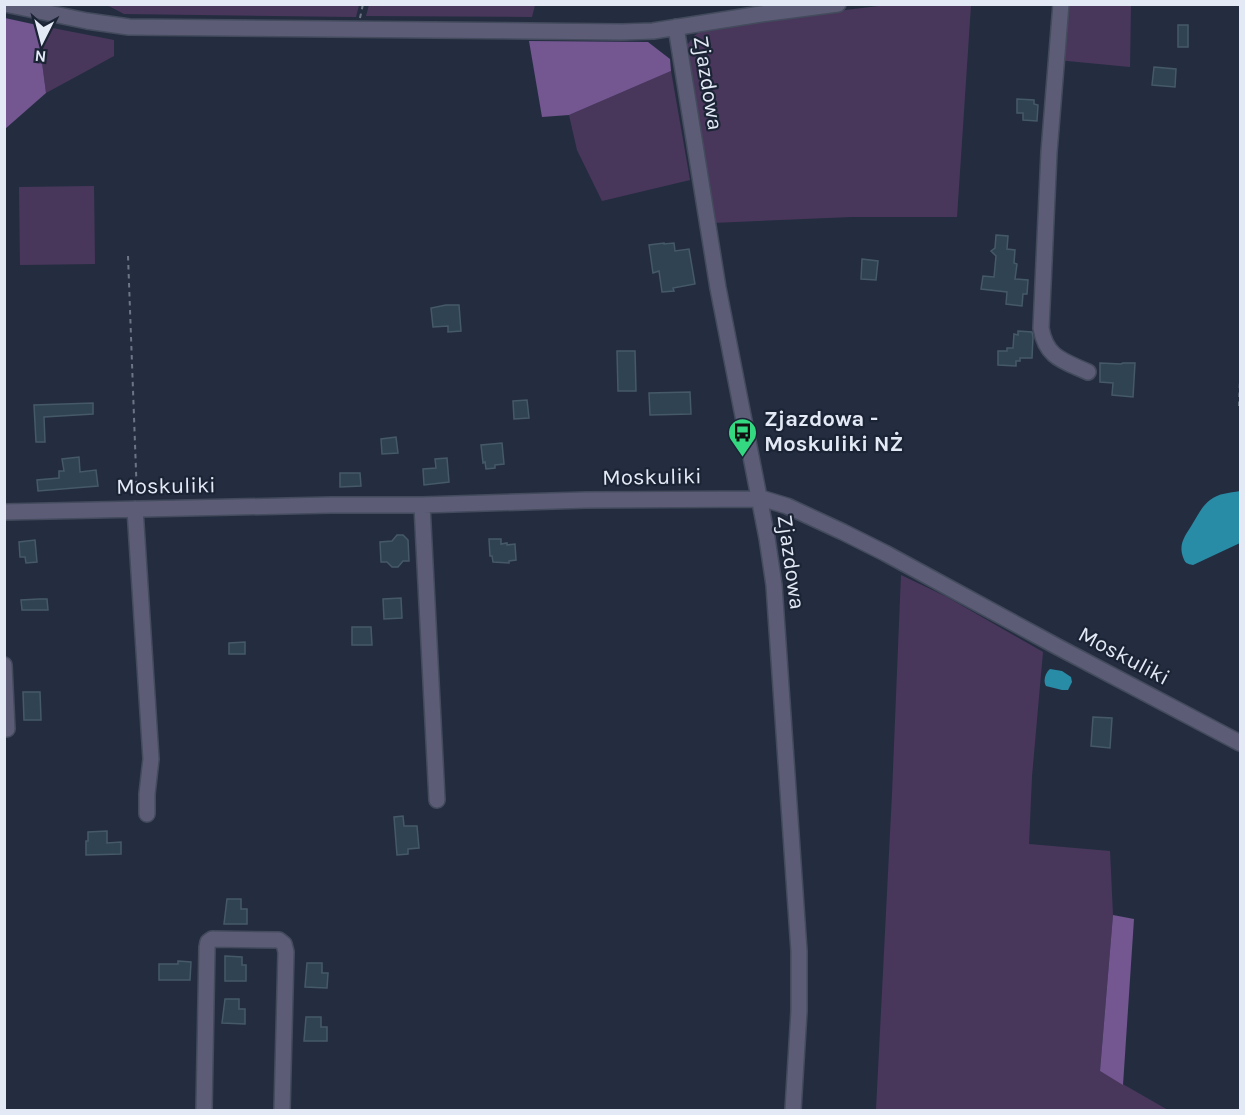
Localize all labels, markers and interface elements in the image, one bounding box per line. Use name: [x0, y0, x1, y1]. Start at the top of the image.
north arrow: [12, 12, 72, 72]
street label: Zjazdowa: [688, 34, 728, 132]
text: N: [34, 46, 47, 66]
place label: Zjazdowa - Moskuliki NŻ: [764, 406, 903, 457]
bus stop icon: Zjazdowa - Moskuliki NŻ: [727, 416, 759, 458]
street label: Moskuliki: [602, 463, 702, 491]
street label: Moskuliki: [116, 472, 216, 500]
street label: Zjazdowa: [771, 513, 811, 611]
street label: Moskuliki: [1074, 621, 1174, 691]

